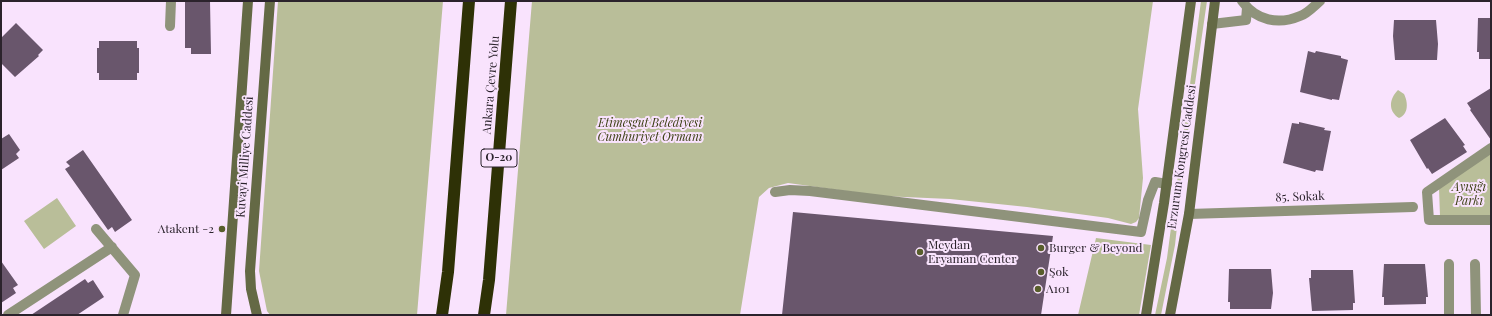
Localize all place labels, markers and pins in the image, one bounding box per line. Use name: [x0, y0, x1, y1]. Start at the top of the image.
place label: Atakent -2: [158, 222, 214, 236]
marker: Atakent -2: [217, 224, 227, 234]
place label: Meydan Eryaman Center: [928, 238, 1017, 266]
place label: Burger & Beyond: [1049, 241, 1143, 255]
marker: Burger & Beyond: [1036, 243, 1046, 253]
marker: Meydan Eryaman Center: [915, 247, 925, 257]
place label: Şok: [1049, 265, 1069, 279]
marker: Şok: [1036, 267, 1046, 277]
place label: A101: [1046, 282, 1070, 296]
marker: A101: [1033, 284, 1043, 294]

